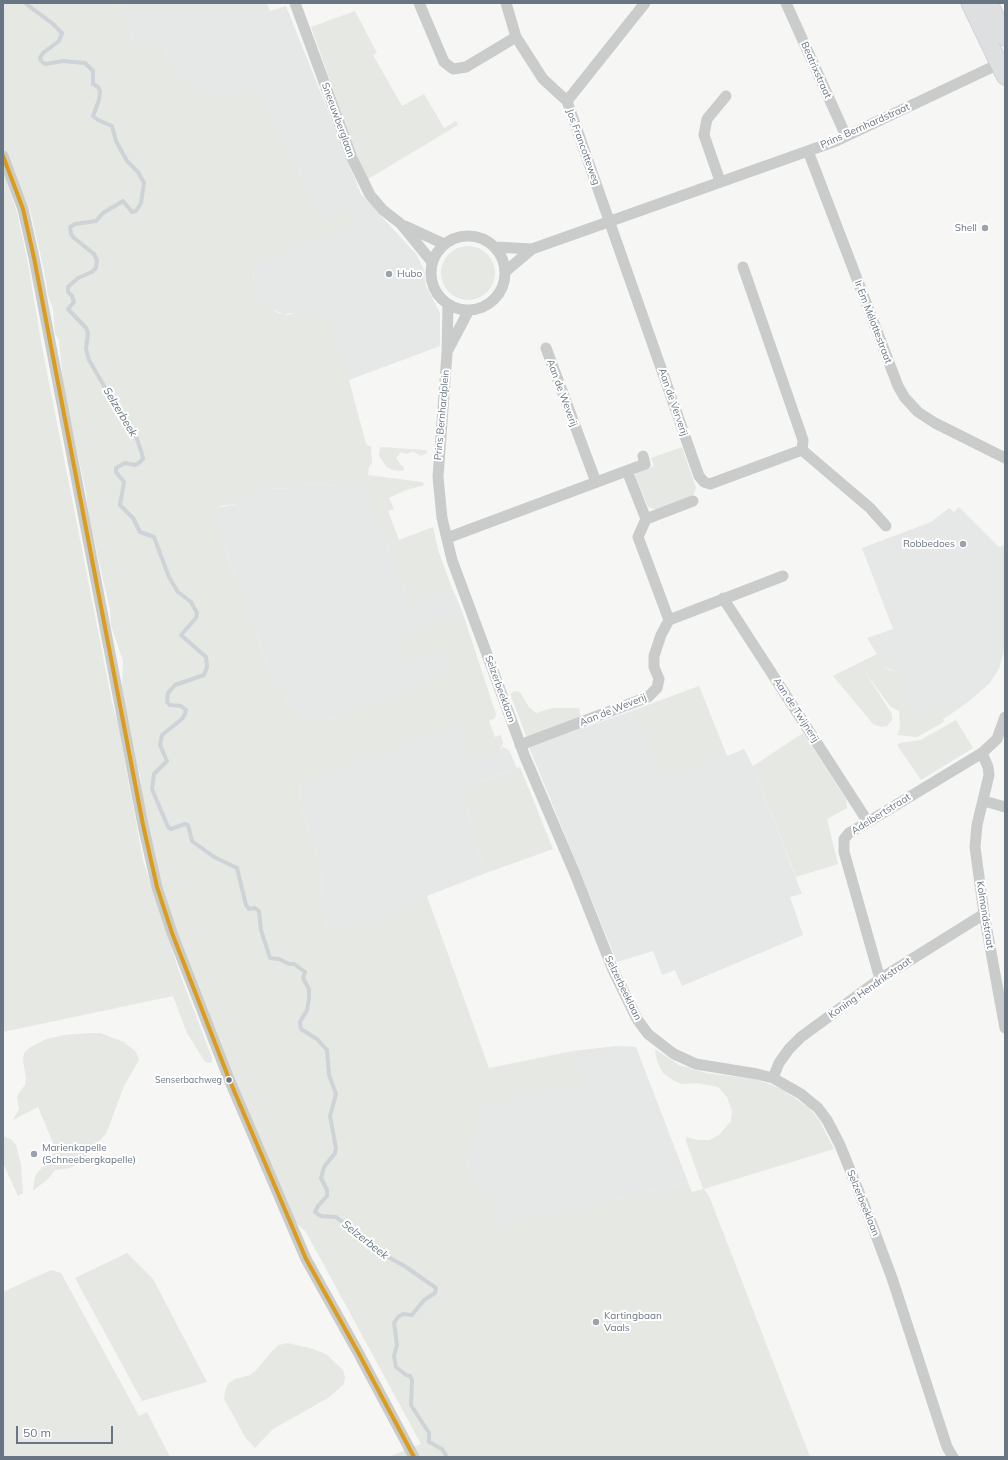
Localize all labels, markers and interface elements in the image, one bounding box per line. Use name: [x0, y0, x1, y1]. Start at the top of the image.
street label: Beatrixstraat: [798, 40, 834, 100]
street label: Sneeuwberglaan: [319, 81, 357, 159]
street label: Prins Bernhardstraat: [818, 101, 912, 151]
street label: Jos Francotteweg: [564, 107, 602, 187]
place label: Shell: [955, 222, 977, 234]
marker: Shell: [980, 223, 990, 233]
place label: Hubo: [397, 268, 422, 280]
marker: Hubo: [384, 269, 394, 279]
street label: Ir Em Mélottestraat: [852, 279, 894, 365]
street label: Aan de Weverij: [544, 358, 580, 428]
street label: Aan de Ververij: [656, 367, 690, 437]
street label: Prins Bernhardplein: [432, 369, 452, 461]
water label: Selzerbeek: [100, 385, 140, 439]
place label: Robbedoes: [903, 538, 955, 550]
marker: Robbedoes: [958, 539, 968, 549]
street label: Selzerbeeklaan: [482, 654, 518, 724]
street label: Aan de Twijnerij: [771, 676, 821, 744]
street label: Aan de Weverij: [578, 691, 648, 729]
street label: Adelbertstraat: [849, 791, 913, 837]
street label: Kolmondstraat: [974, 880, 996, 950]
street label: Selzerbeeklaan: [602, 954, 644, 1022]
street label: Koning Hendrikstraat: [826, 955, 914, 1021]
place label: Senserbachweg: [155, 1075, 222, 1085]
marker: Senserbachweg: [224, 1075, 234, 1085]
place label: Marienkapelle (Schneebergkapelle): [42, 1142, 136, 1166]
marker: Marienkapelle (Schneebergkapelle): [29, 1149, 39, 1159]
street label: Selzerbeeklaan: [844, 1168, 882, 1238]
water label: Selzerbeek: [339, 1218, 391, 1262]
place label: Kartingbaan Vaals: [604, 1310, 662, 1334]
marker: Kartingbaan Vaals: [591, 1317, 601, 1327]
scale bar: [18, 1418, 115, 1444]
text: 50 m: [23, 1425, 51, 1440]

